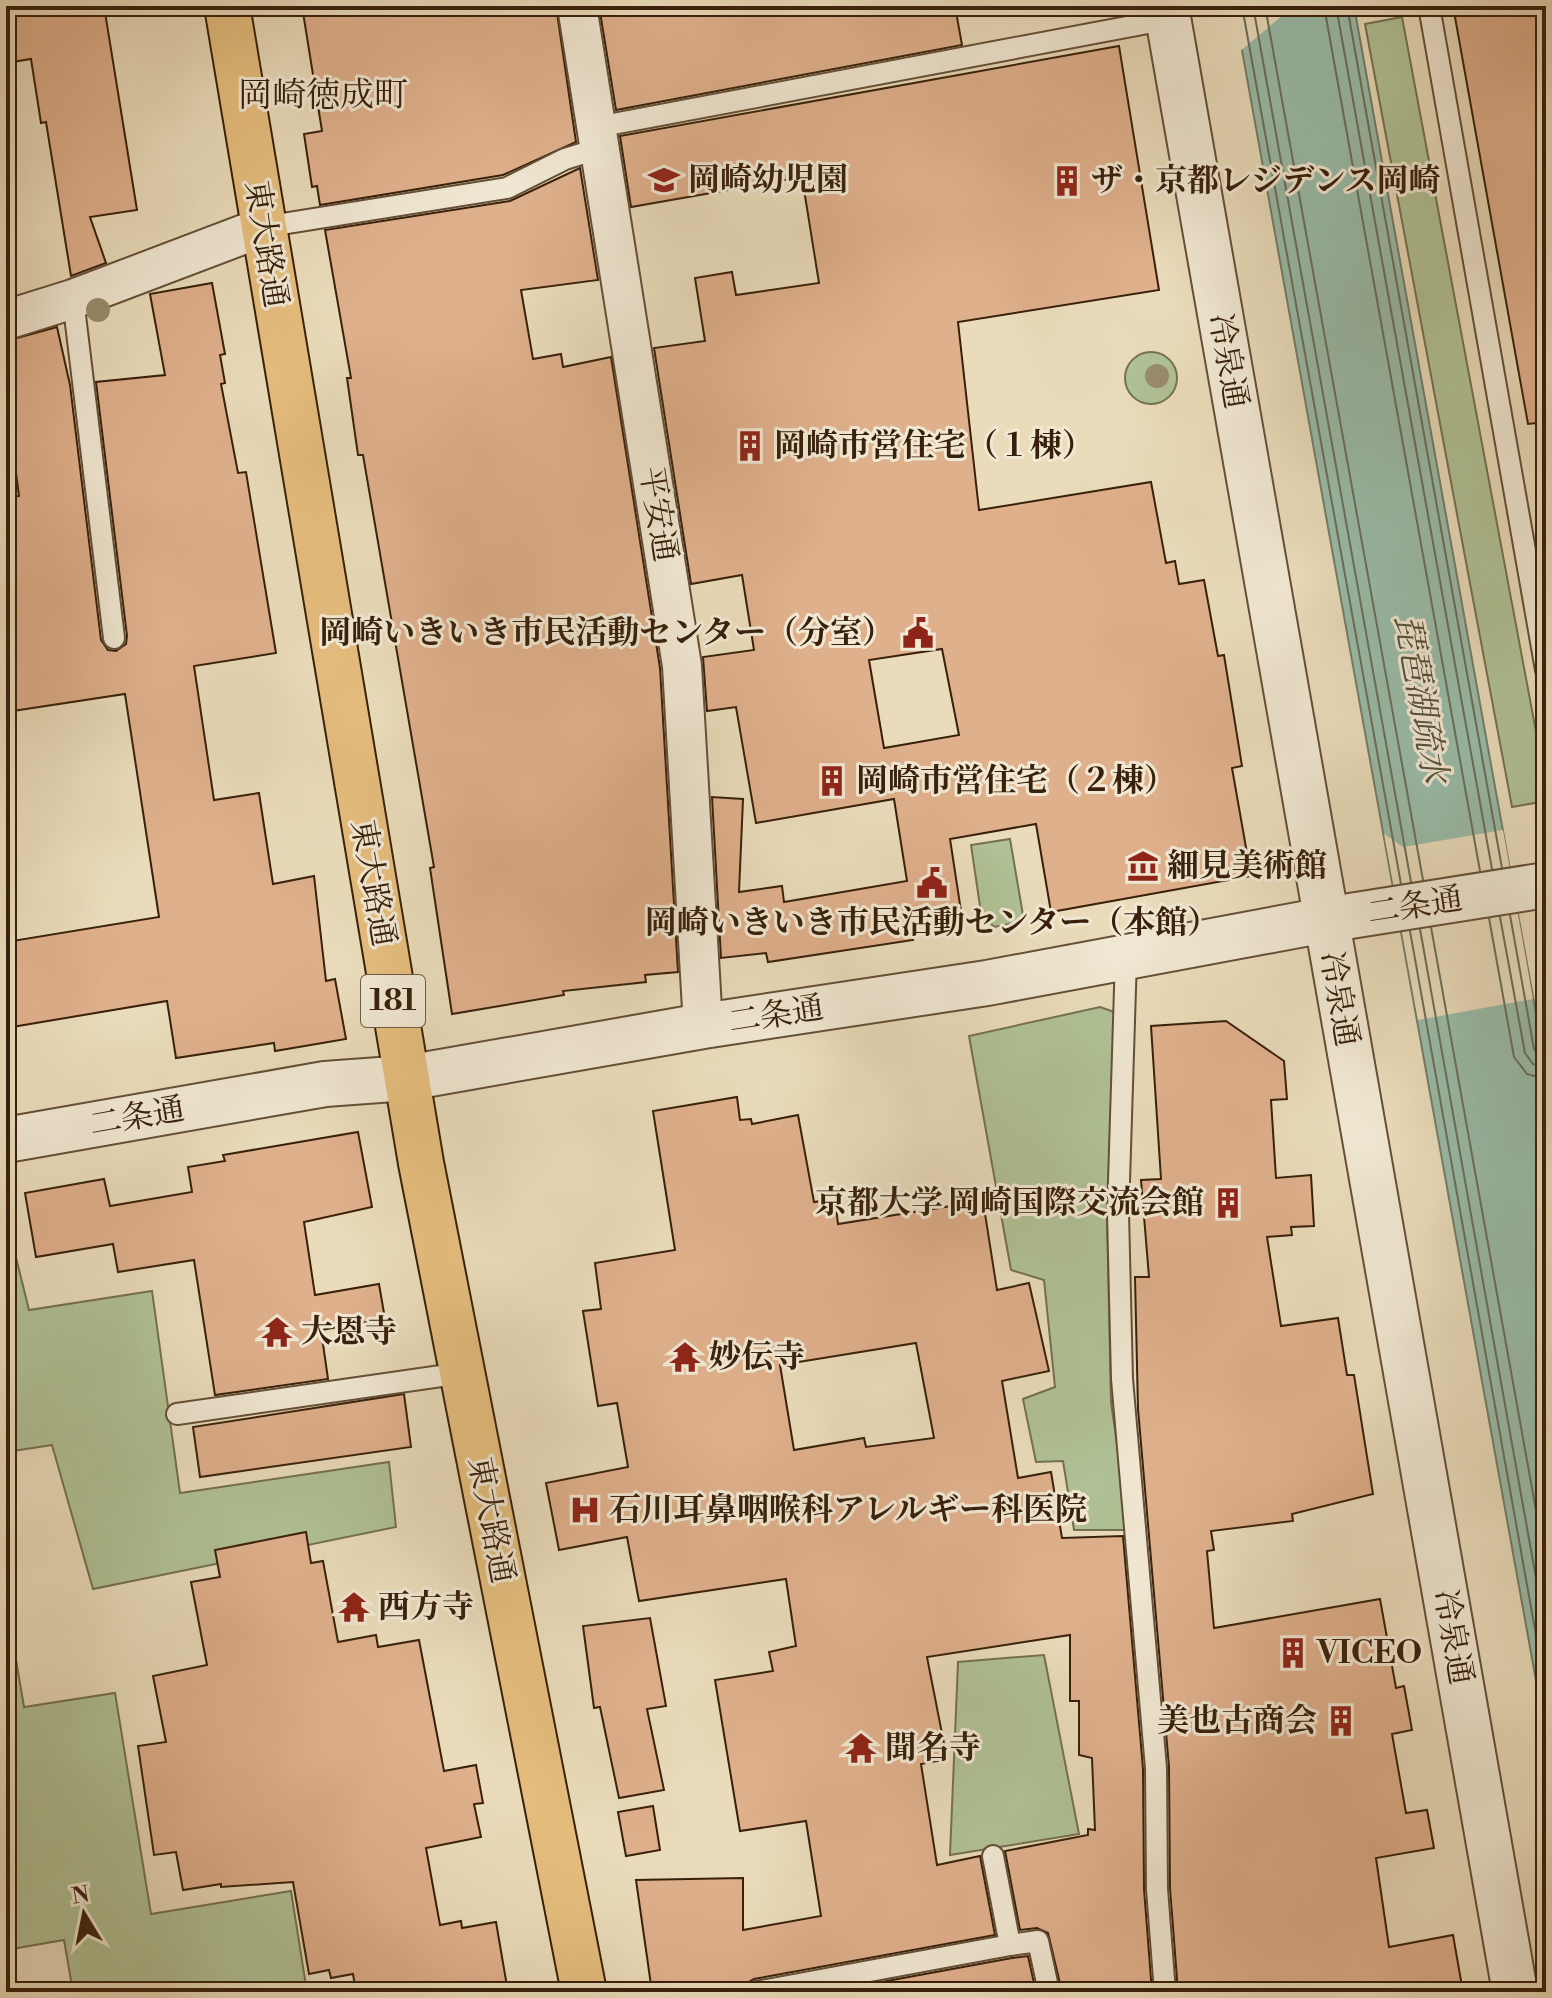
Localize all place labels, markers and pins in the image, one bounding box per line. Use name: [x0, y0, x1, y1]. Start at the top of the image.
place label: 岡崎幼児園: [688, 160, 848, 200]
place label: ザ・京都レジデンス岡崎: [1091, 161, 1441, 201]
school or university icon: 岡崎幼児園: [647, 163, 681, 197]
building icon: ザ・京都レジデンス岡崎: [1050, 164, 1084, 198]
place label: 岡崎市営住宅（１棟）: [774, 426, 1094, 466]
building icon: 岡崎市営住宅（１棟）: [733, 429, 767, 463]
place label: 岡崎いきいき市民活動センター（分室）: [319, 613, 894, 653]
public building icon: 岡崎いきいき市民活動センター（分室）: [901, 616, 935, 650]
place label: 岡崎市営住宅（２棟）: [856, 761, 1176, 801]
building icon: 岡崎市営住宅（２棟）: [815, 764, 849, 798]
place label: 細見美術館: [1167, 846, 1327, 886]
museum icon: 細見美術館: [1126, 849, 1160, 883]
public building icon: 岡崎いきいき市民活動センター（本館）: [915, 866, 949, 900]
place label: 岡崎いきいき市民活動センター（本館）: [645, 903, 1219, 943]
place label: 京都大学 岡崎国際交流会館: [815, 1183, 1204, 1223]
building icon: 京都大学 岡崎国際交流会館: [1211, 1186, 1245, 1220]
place label: 大恩寺: [301, 1312, 397, 1352]
temple icon: 大恩寺: [260, 1315, 294, 1349]
place label: 妙伝寺: [709, 1337, 805, 1377]
temple icon: 妙伝寺: [668, 1340, 702, 1374]
place label: 石川耳鼻咽喉科アレルギー科医院: [609, 1490, 1087, 1530]
hospital icon: 石川耳鼻咽喉科アレルギー科医院: [568, 1493, 602, 1527]
place label: 西方寺: [378, 1587, 474, 1627]
temple icon: 西方寺: [337, 1590, 371, 1624]
place label: VICEO: [1316, 1633, 1422, 1673]
building icon: VICEO: [1276, 1636, 1310, 1670]
place label: 美也古商会: [1157, 1701, 1317, 1741]
building icon: 美也古商会: [1324, 1704, 1358, 1738]
place label: 聞名寺: [885, 1728, 981, 1768]
temple icon: 聞名寺: [844, 1731, 878, 1765]

